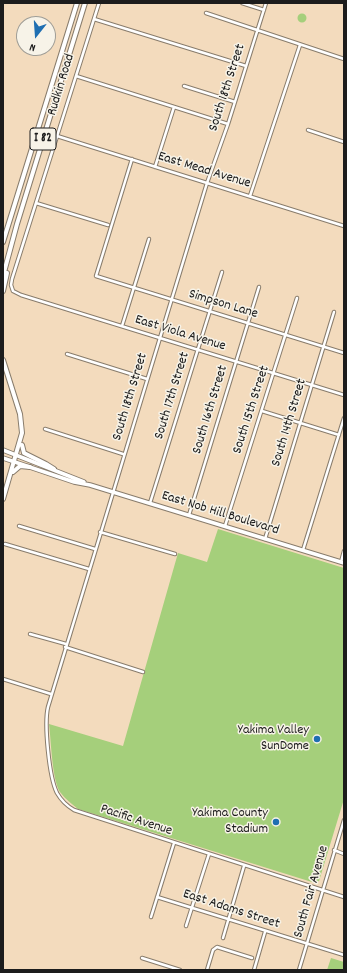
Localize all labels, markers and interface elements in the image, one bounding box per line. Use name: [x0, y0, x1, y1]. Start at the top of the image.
north arrow: [16, 16, 56, 56]
text: N: [28, 38, 38, 55]
street label: South 18th Street: [206, 42, 250, 134]
street label: Rudkin Road: [45, 52, 79, 118]
road number: I 82: [30, 128, 56, 150]
street label: East Mead Avenue: [156, 149, 252, 193]
street label: Simpson Lane: [186, 287, 260, 323]
street label: East Viola Avenue: [133, 312, 227, 356]
street label: South 17th Street: [152, 350, 194, 442]
street label: South 18th Street: [110, 351, 152, 443]
street label: South 16th Street: [190, 364, 232, 456]
street label: South 15th Street: [230, 364, 274, 456]
street label: South 14th Street: [269, 377, 311, 469]
street label: East Nob Hill Boulevard: [159, 488, 281, 540]
place label: Yakima Valley SunDome: [238, 723, 309, 756]
marker: Yakima Valley SunDome: [312, 734, 322, 744]
street label: Pacific Avenue: [98, 801, 174, 841]
place label: Yakima County Stadium: [192, 806, 268, 838]
marker: Yakima County Stadium: [271, 817, 281, 827]
street label: South Fair Avenue: [291, 844, 333, 940]
street label: East Adams Street: [181, 886, 281, 934]

